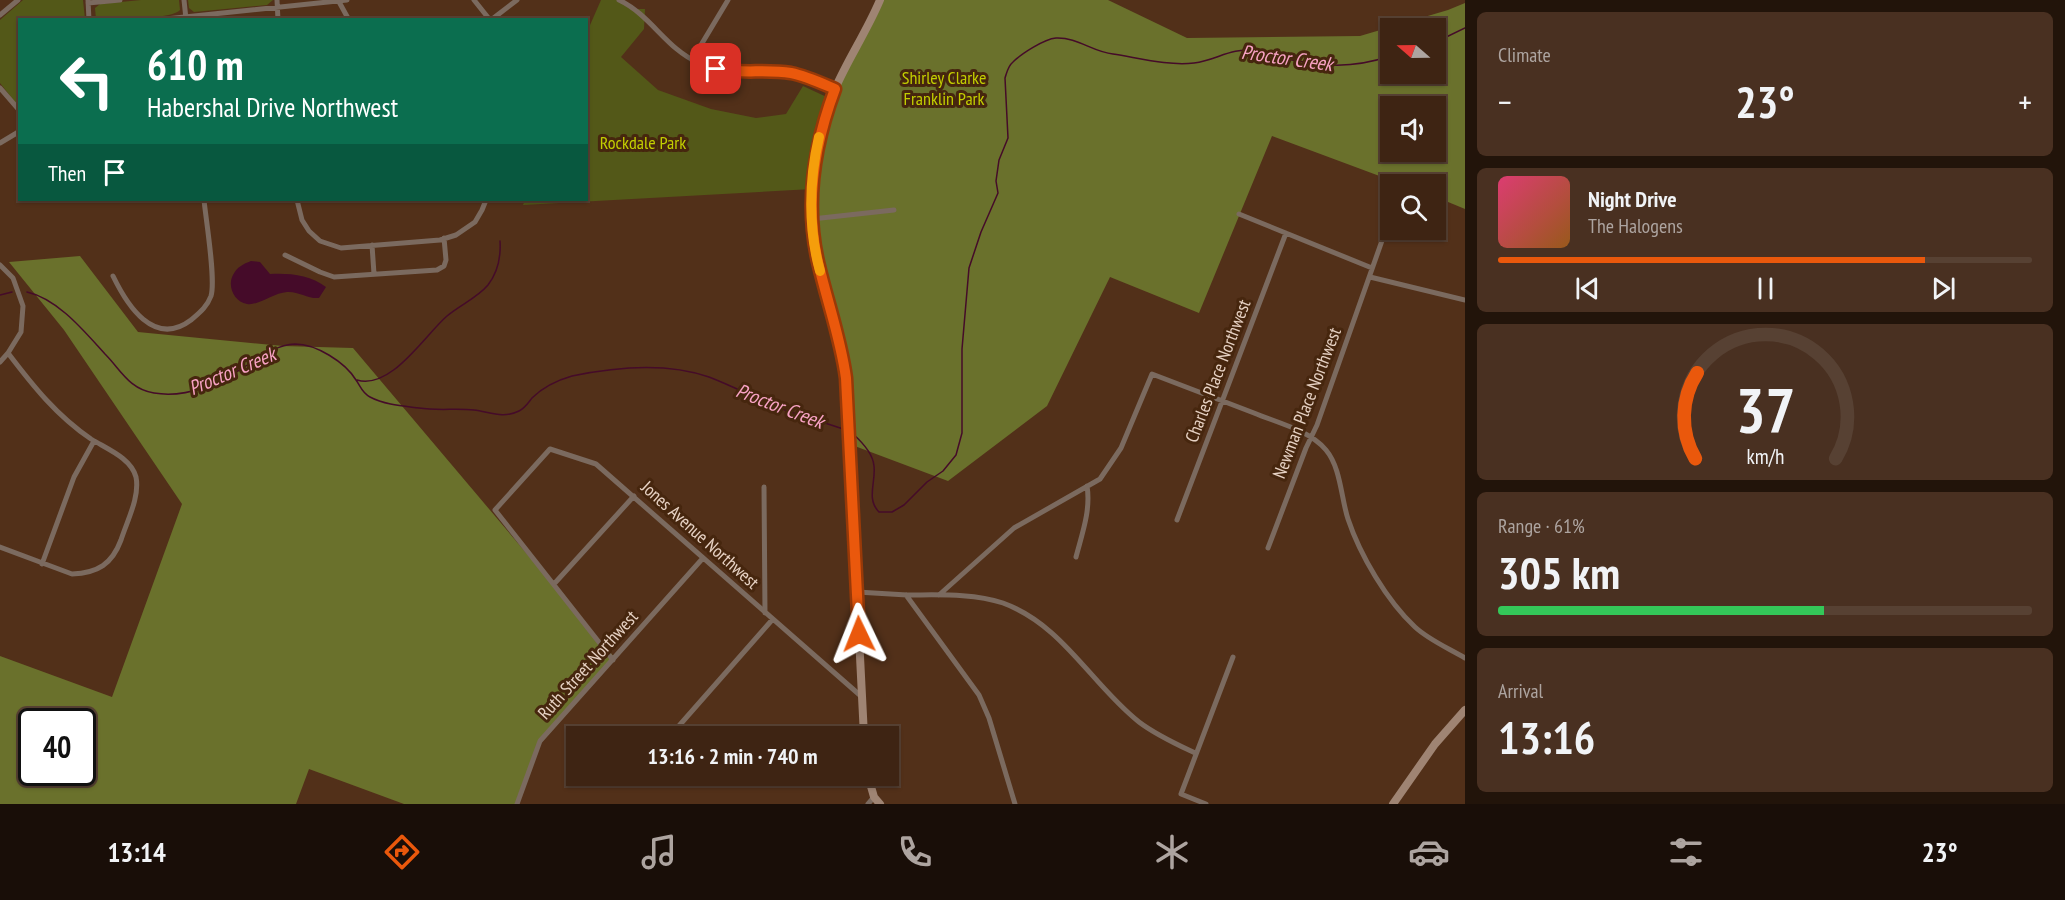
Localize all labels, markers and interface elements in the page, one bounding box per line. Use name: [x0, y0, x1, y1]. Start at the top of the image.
north arrow: [1380, 18, 1446, 84]
map controls: [1380, 18, 1446, 240]
text: 610 m: [147, 37, 244, 92]
water label: Proctor Creek: [1240, 39, 1337, 78]
icon: left: [48, 42, 126, 120]
text: Climate: [1498, 42, 1551, 68]
pin: [690, 43, 741, 94]
icon: arrive: [699, 52, 732, 85]
park label: Shirley Clarke Franklin Park: [902, 66, 986, 110]
text: 23°: [1735, 72, 1795, 130]
text: −: [1498, 80, 1512, 123]
text: +: [2018, 80, 2032, 123]
text: Habershal Drive Northwest: [147, 90, 398, 124]
button: sound: [1380, 96, 1446, 162]
park label: Rockdale Park: [600, 131, 686, 154]
icon: arrive: [98, 156, 131, 189]
text: Then: [48, 159, 86, 187]
button: search: [1380, 174, 1446, 240]
text: Night Drive: [1588, 185, 1677, 213]
text: The Halogens: [1588, 213, 1683, 239]
icon: previous: [1571, 272, 1604, 305]
icon: pause: [1749, 272, 1782, 305]
icon: next: [1927, 272, 1960, 305]
street label: Charles Place Northwest: [1180, 296, 1255, 446]
street label: Newman Place Northwest: [1267, 324, 1346, 481]
water label: Proctor Creek: [185, 340, 281, 401]
text: 37: [1735, 369, 1795, 450]
water label: Proctor Creek: [732, 377, 830, 435]
text: km/h: [1746, 442, 1784, 470]
street label: Jones Avenue Northwest: [636, 475, 764, 594]
text: Range · 61%: [1498, 513, 1585, 539]
text: 305 km: [1498, 543, 1620, 601]
position arrow: [827, 602, 891, 666]
street label: Ruth Street Northwest: [533, 605, 643, 724]
text: Arrival: [1498, 678, 1543, 704]
speed limit sign: 40: [18, 708, 96, 786]
text: 13:16: [1498, 708, 1595, 766]
text: 13:16 · 2 min · 740 m: [647, 742, 818, 770]
icon: directions: [381, 831, 423, 873]
icon: music: [638, 831, 680, 873]
icon: phone: [894, 831, 936, 873]
icon: climate: [1151, 831, 1193, 873]
icon: car: [1408, 831, 1450, 873]
icon: filters: [1665, 831, 1707, 873]
text: 13:14: [107, 835, 166, 869]
text: 23°: [1922, 835, 1957, 869]

